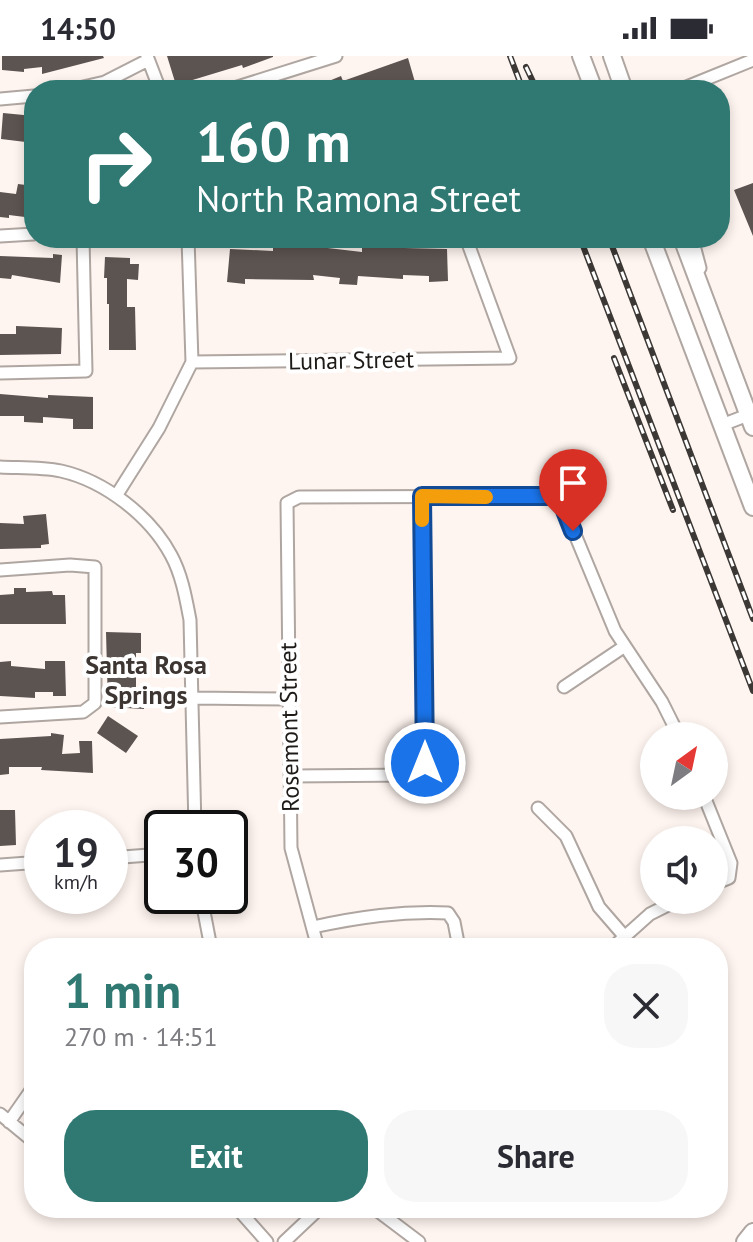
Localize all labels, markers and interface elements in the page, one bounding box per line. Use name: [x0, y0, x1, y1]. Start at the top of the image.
text: 14:50: [40, 9, 116, 48]
text: 160 m: [196, 105, 351, 177]
icon: right: [64, 112, 168, 216]
text: North Ramona Street: [196, 175, 521, 222]
street label: Lunar Street: [288, 343, 414, 377]
pin: [539, 449, 607, 531]
icon: arrive: [551, 461, 595, 505]
street label: Rosemont Street: [272, 642, 306, 812]
district label: Santa Rosa Springs: [85, 648, 207, 711]
position arrow: [383, 721, 467, 805]
north arrow: [640, 722, 728, 810]
map controls: [640, 722, 728, 914]
speed limit sign: 30: [144, 810, 248, 914]
text: 19: [53, 826, 99, 878]
button: sound: [640, 826, 728, 914]
text: km/h: [54, 869, 98, 895]
text: 1 min: [64, 959, 181, 1021]
button: close: [604, 964, 688, 1048]
text: 270 m · 14:51: [64, 1020, 218, 1053]
button: Exit: [64, 1110, 368, 1202]
button: Share: [384, 1110, 688, 1202]

